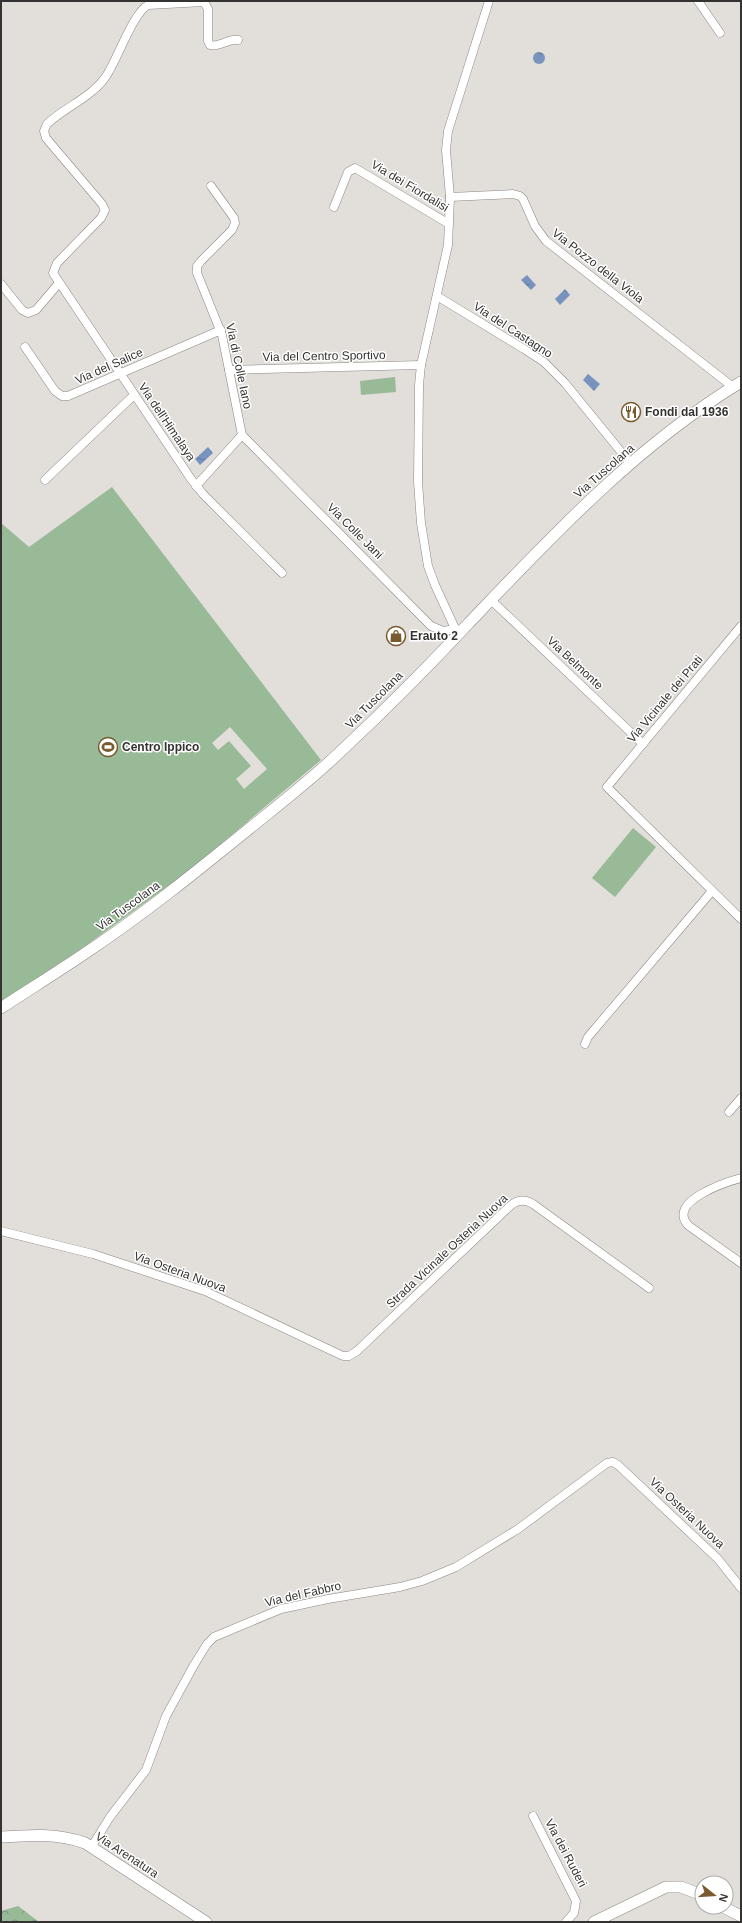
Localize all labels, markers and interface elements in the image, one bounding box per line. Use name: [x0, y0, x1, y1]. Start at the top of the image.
street label: Via dei Fiordalisi: [369, 157, 451, 215]
street label: Via Pozzo della Viola: [549, 226, 647, 306]
street label: Via del Castagno: [471, 299, 555, 361]
street label: Via di Colle Iano: [223, 322, 255, 410]
street label: Via del Salice: [73, 345, 145, 387]
street label: Via del Centro Sportivo: [262, 348, 386, 364]
street label: Via dell'Himalaya: [136, 380, 199, 464]
restaurant icon: Fondi dal 1936: [620, 401, 642, 423]
place label: Fondi dal 1936: [645, 405, 729, 419]
street label: Via Tuscolana: [571, 441, 637, 501]
street label: Via Colle Jani: [324, 500, 386, 562]
shop icon: Erauto 2: [385, 625, 407, 647]
place label: Erauto 2: [410, 629, 458, 643]
street label: Via Belmonte: [544, 634, 606, 693]
street label: Via Vicinale dei Prati: [624, 653, 706, 745]
street label: Via Tuscolana: [342, 668, 406, 732]
sports icon: Centro Ippico: [97, 736, 119, 758]
place label: Centro Ippico: [122, 740, 199, 754]
street label: Via Tuscolana: [93, 878, 163, 934]
street label: Strada Vicinale Osteria Nuova: [384, 1191, 511, 1311]
street label: Via Osteria Nuova: [132, 1249, 228, 1295]
street label: Via Osteria Nuova: [647, 1475, 728, 1551]
street label: Via del Fabbro: [264, 1578, 343, 1610]
street label: Via dei Ruderi: [542, 1817, 590, 1889]
street label: Via Arenatura: [93, 1829, 161, 1881]
north arrow: [694, 1875, 734, 1915]
text: N: [717, 1892, 730, 1904]

